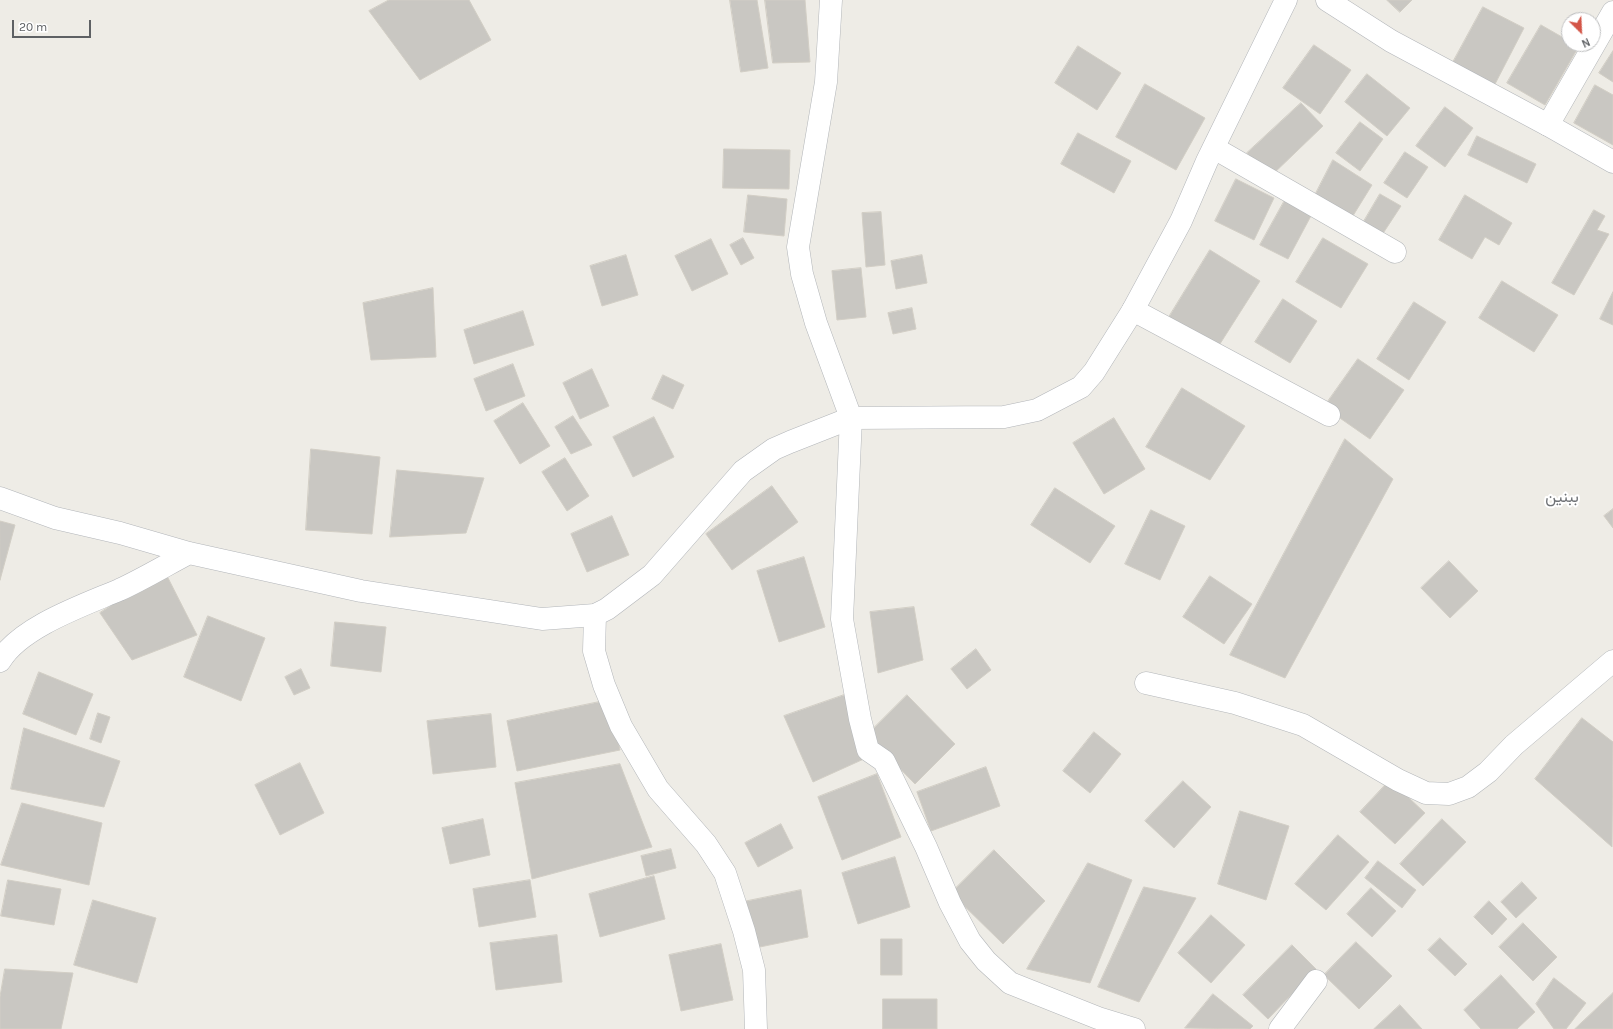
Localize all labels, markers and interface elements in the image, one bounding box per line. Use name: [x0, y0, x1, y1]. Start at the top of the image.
scale bar: [14, 12, 93, 38]
north arrow: [1561, 12, 1601, 52]
text: 20 m: [19, 20, 47, 34]
text: N: [1579, 35, 1592, 50]
district label: ببنين: [1545, 487, 1579, 507]

